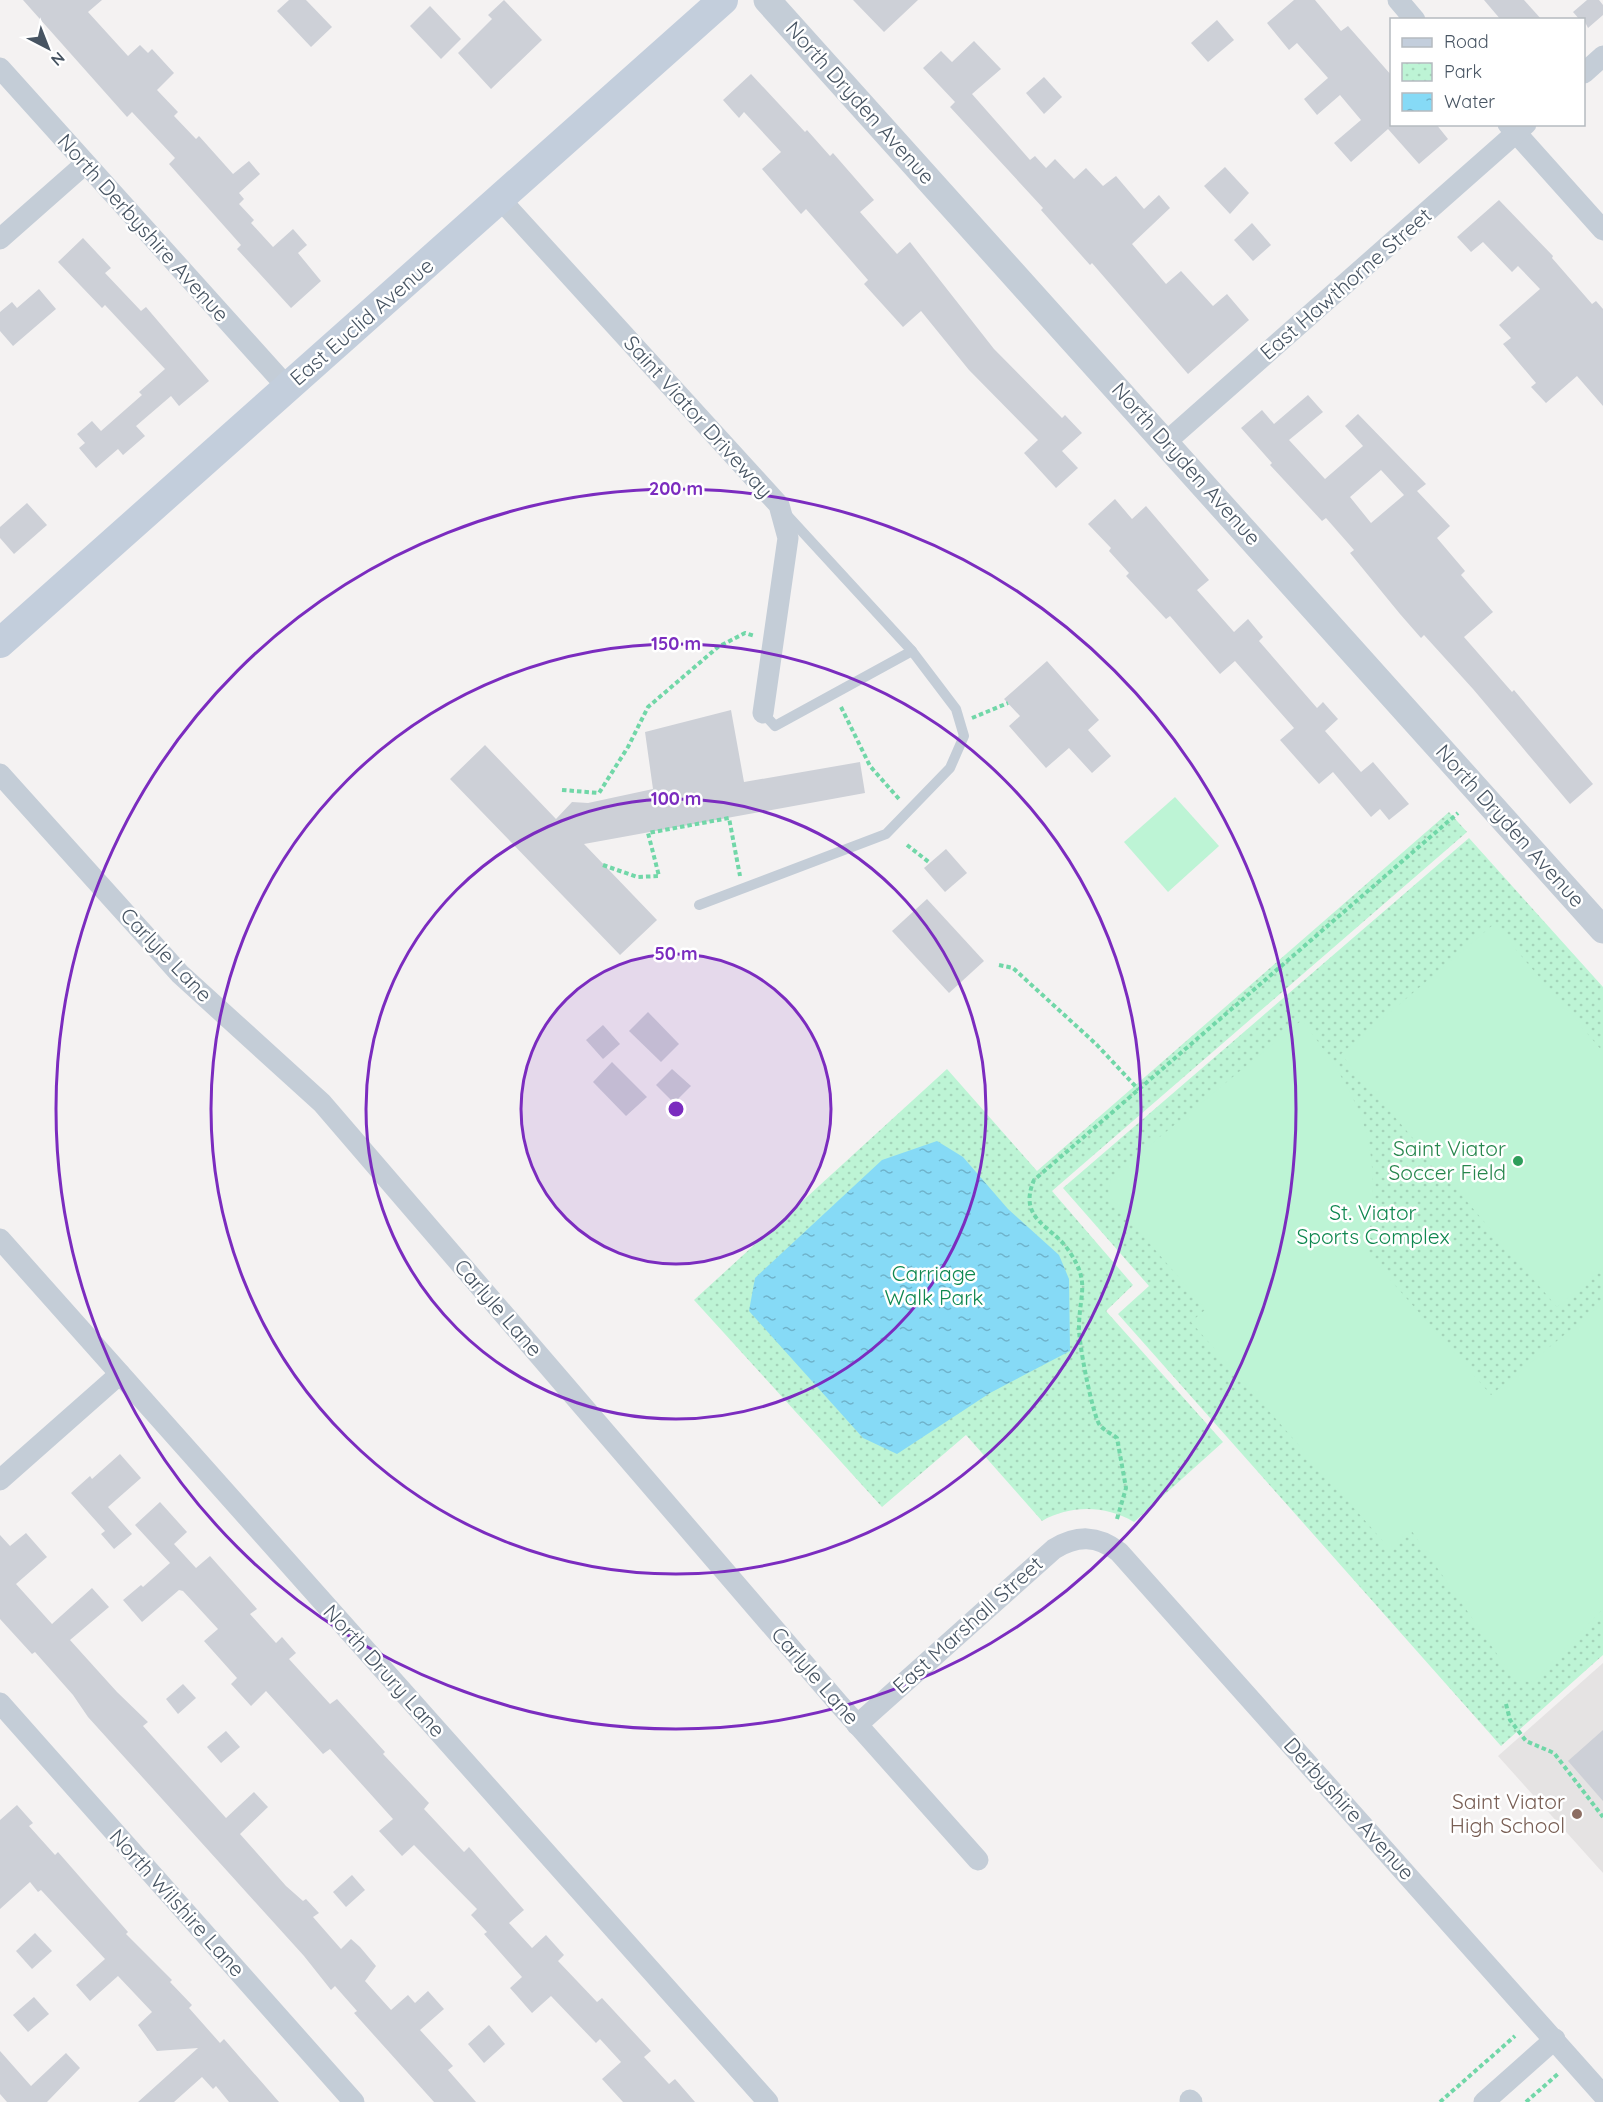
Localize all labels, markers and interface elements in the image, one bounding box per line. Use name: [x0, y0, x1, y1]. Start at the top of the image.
street label: North Dryden Avenue: [781, 16, 941, 189]
north arrow: [18, 18, 78, 78]
legend: [1390, 18, 1585, 126]
text: Road: [1444, 30, 1489, 53]
text: N: [47, 48, 69, 71]
text: Park: [1444, 60, 1482, 83]
text: Water: [1444, 90, 1495, 113]
street label: North Derbyshire Avenue: [53, 128, 235, 327]
street label: East Hawthorne Street: [1254, 202, 1436, 365]
street label: East Euclid Avenue: [284, 252, 438, 391]
street label: Saint Viator Driveway: [619, 330, 779, 503]
street label: North Dryden Avenue: [1107, 377, 1267, 550]
text: 200 m: [649, 477, 703, 500]
text: 150 m: [651, 632, 701, 655]
street label: North Dryden Avenue: [1431, 739, 1591, 912]
text: 100 m: [651, 787, 701, 810]
street label: Carlyle Lane: [115, 902, 218, 1007]
text: 50 m: [654, 942, 698, 965]
centre of rings: [666, 1099, 686, 1119]
place label: Saint Viator Soccer Field: [1388, 1135, 1506, 1185]
marker: Saint Viator Soccer Field: [1511, 1154, 1525, 1168]
park label: St. Viator Sports Complex: [1296, 1199, 1450, 1249]
street label: Carlyle Lane: [449, 1253, 548, 1362]
park label: Carriage Walk Park: [884, 1260, 984, 1310]
street label: East Marshall Street: [887, 1550, 1048, 1698]
street label: North Drury Lane: [318, 1599, 451, 1742]
street label: Carlyle Lane: [766, 1621, 865, 1730]
street label: Derbyshire Avenue: [1279, 1732, 1421, 1885]
place label: Saint Viator High School: [1450, 1788, 1565, 1838]
marker: Saint Viator High School: [1570, 1807, 1584, 1821]
street label: North Wilshire Lane: [105, 1823, 251, 1982]

